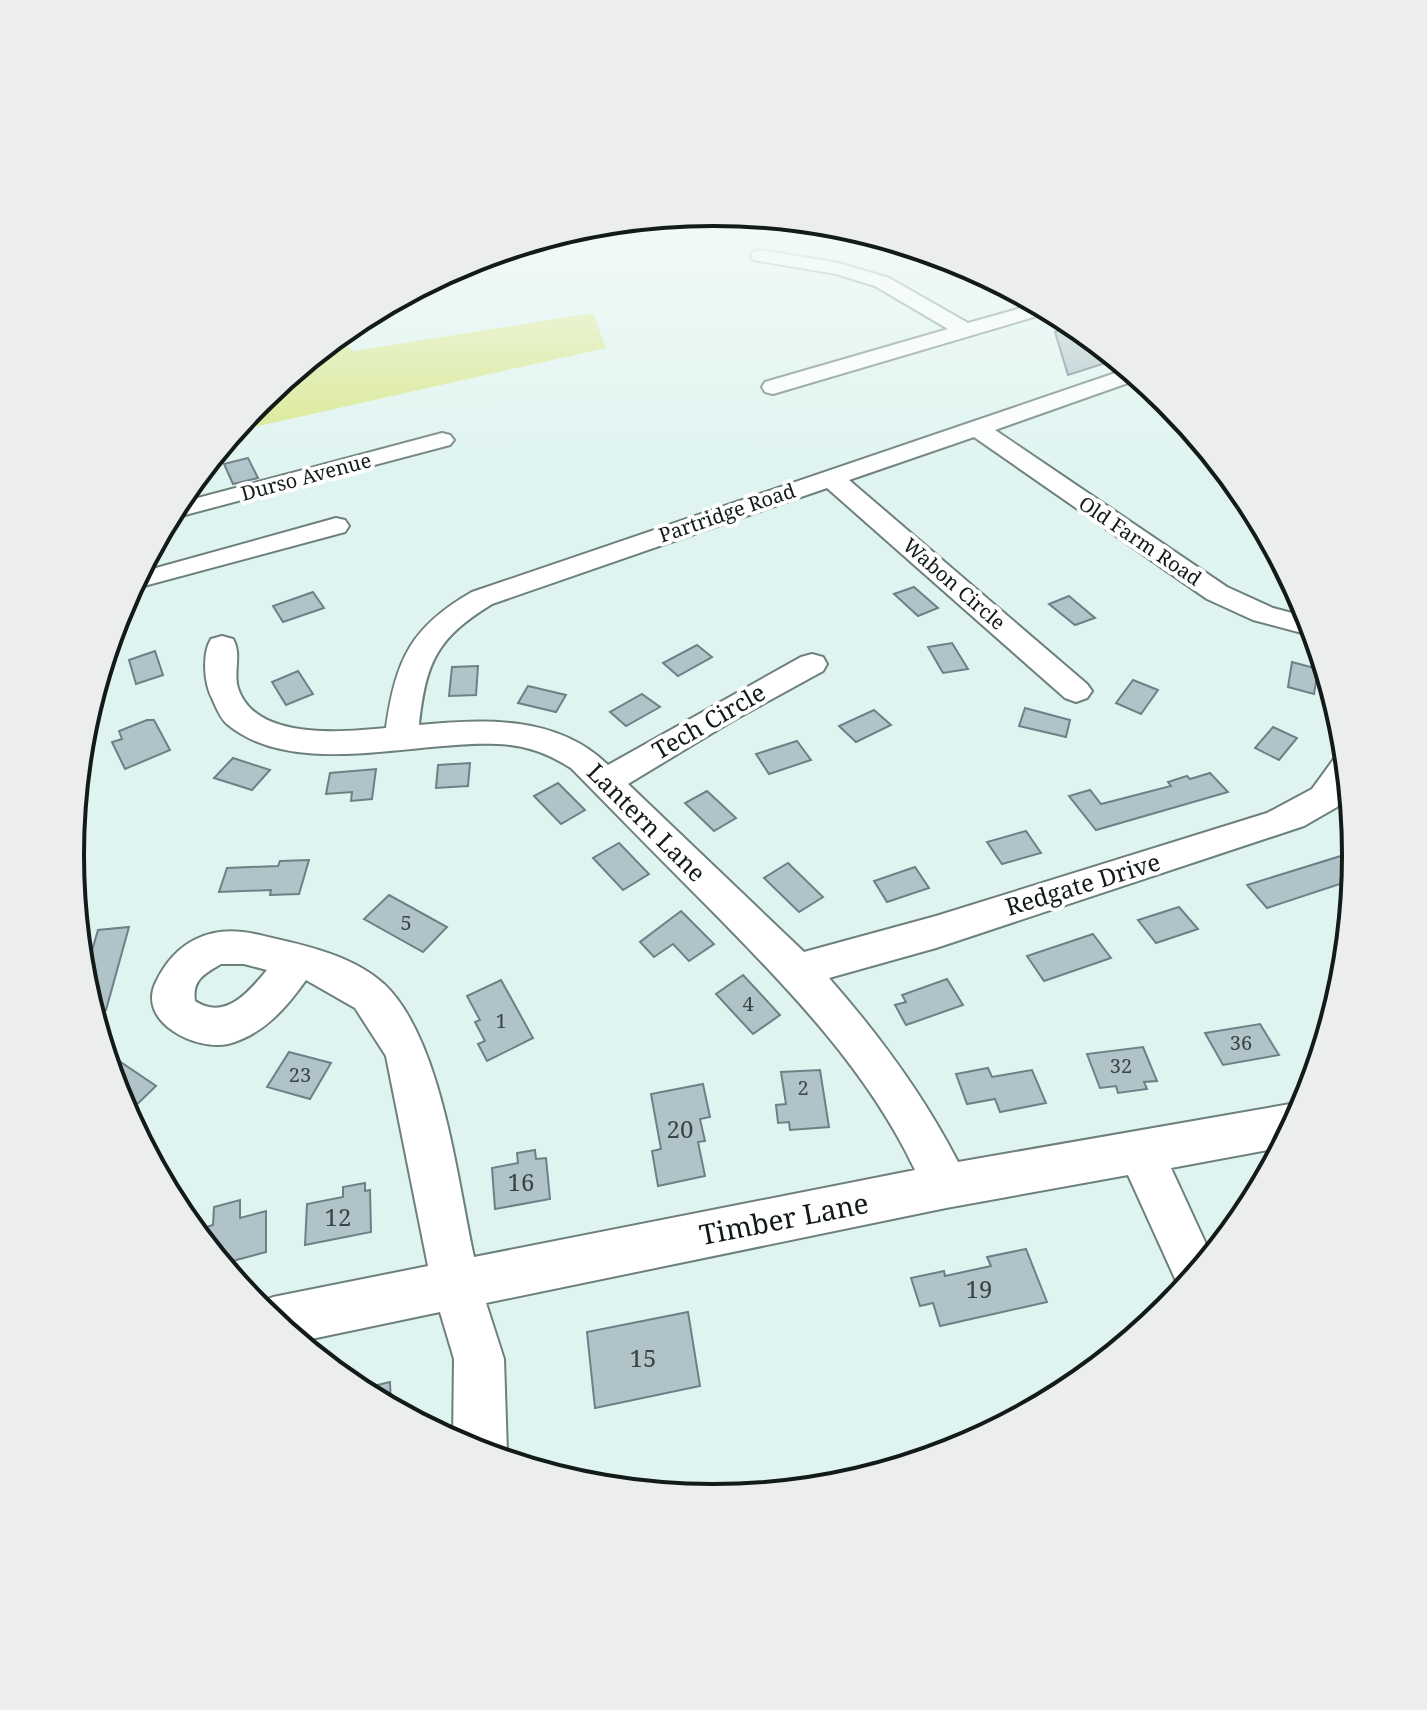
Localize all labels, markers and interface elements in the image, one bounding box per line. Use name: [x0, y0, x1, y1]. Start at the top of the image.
street label: Durso Avenue: [238, 446, 374, 507]
street label: Partridge Road: [655, 477, 799, 549]
street label: Old Farm Road: [1074, 490, 1207, 592]
street label: Wabon Circle: [897, 532, 1011, 636]
street label: Tech Circle: [646, 675, 771, 766]
street label: Lantern Lane: [581, 755, 714, 888]
street label: Redgate Drive: [1001, 844, 1164, 923]
house number: 5: [400, 909, 412, 936]
house number: 4: [742, 990, 754, 1017]
house number: 1: [495, 1007, 507, 1034]
house number: 36: [1230, 1029, 1252, 1056]
house number: 32: [1110, 1052, 1132, 1079]
house number: 23: [289, 1061, 311, 1088]
house number: 2: [797, 1074, 809, 1101]
house number: 20: [667, 1112, 693, 1145]
house number: 16: [508, 1165, 534, 1198]
street label: Timber Lane: [696, 1183, 872, 1253]
house number: 12: [325, 1200, 351, 1233]
house number: 19: [966, 1272, 992, 1305]
house number: 15: [630, 1341, 656, 1374]

